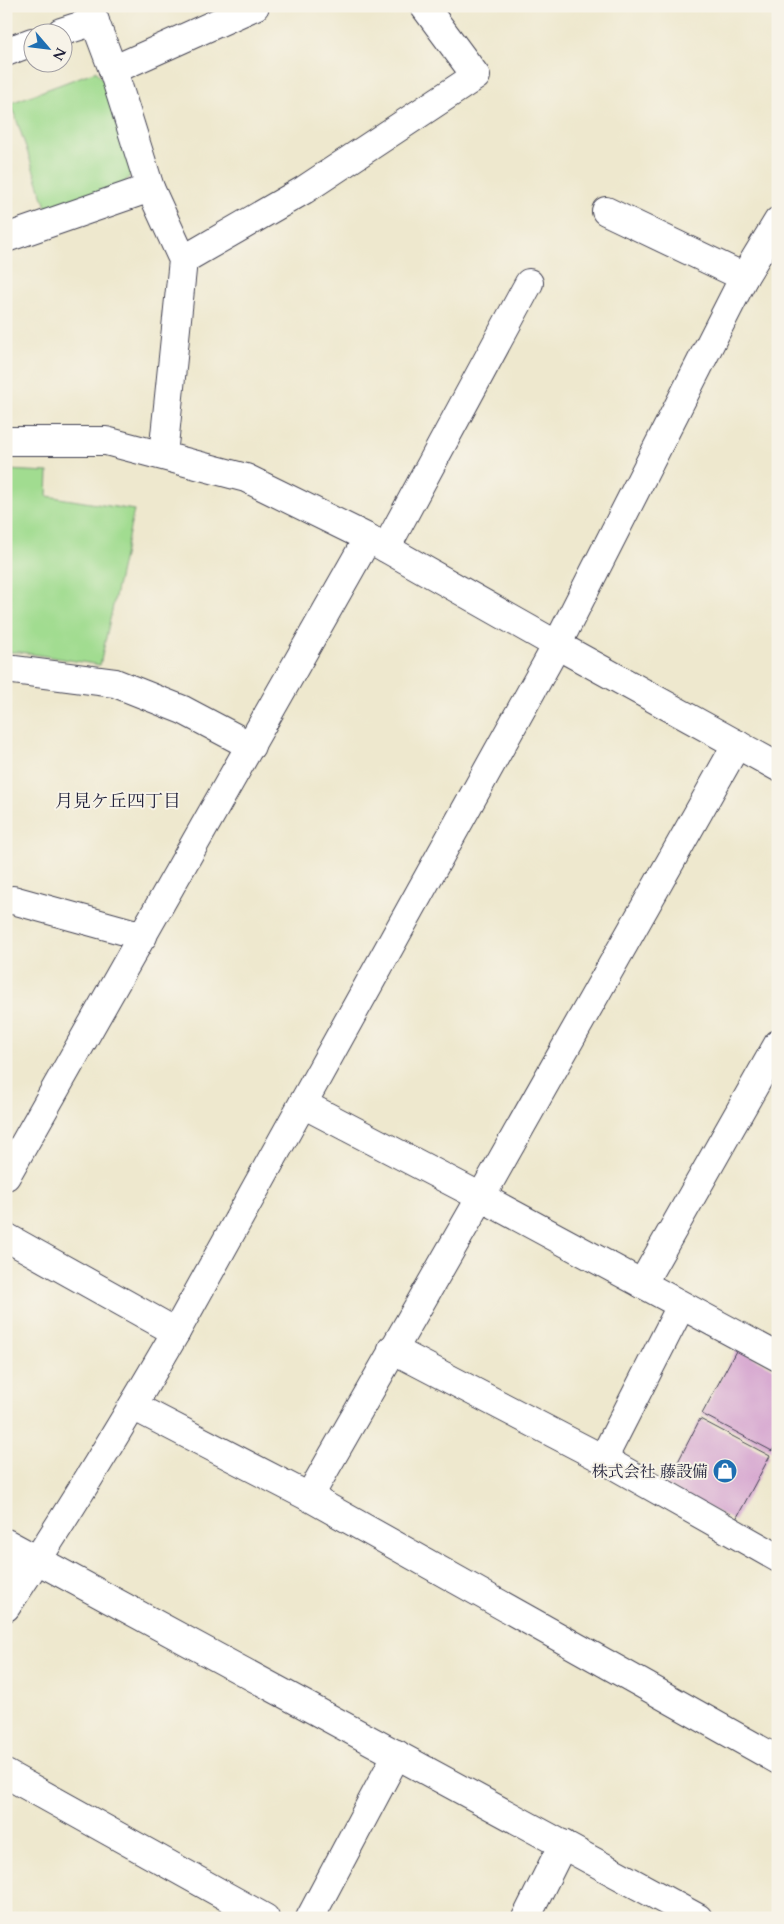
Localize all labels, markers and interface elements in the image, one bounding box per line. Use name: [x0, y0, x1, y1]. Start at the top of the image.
north arrow: [22, 22, 72, 72]
text: N: [48, 44, 70, 64]
district label: 月見ケ丘四丁目: [55, 789, 181, 814]
shop icon: 株式会社 藤設備: [712, 1458, 738, 1484]
place label: 株式会社 藤設備: [592, 1461, 708, 1483]

